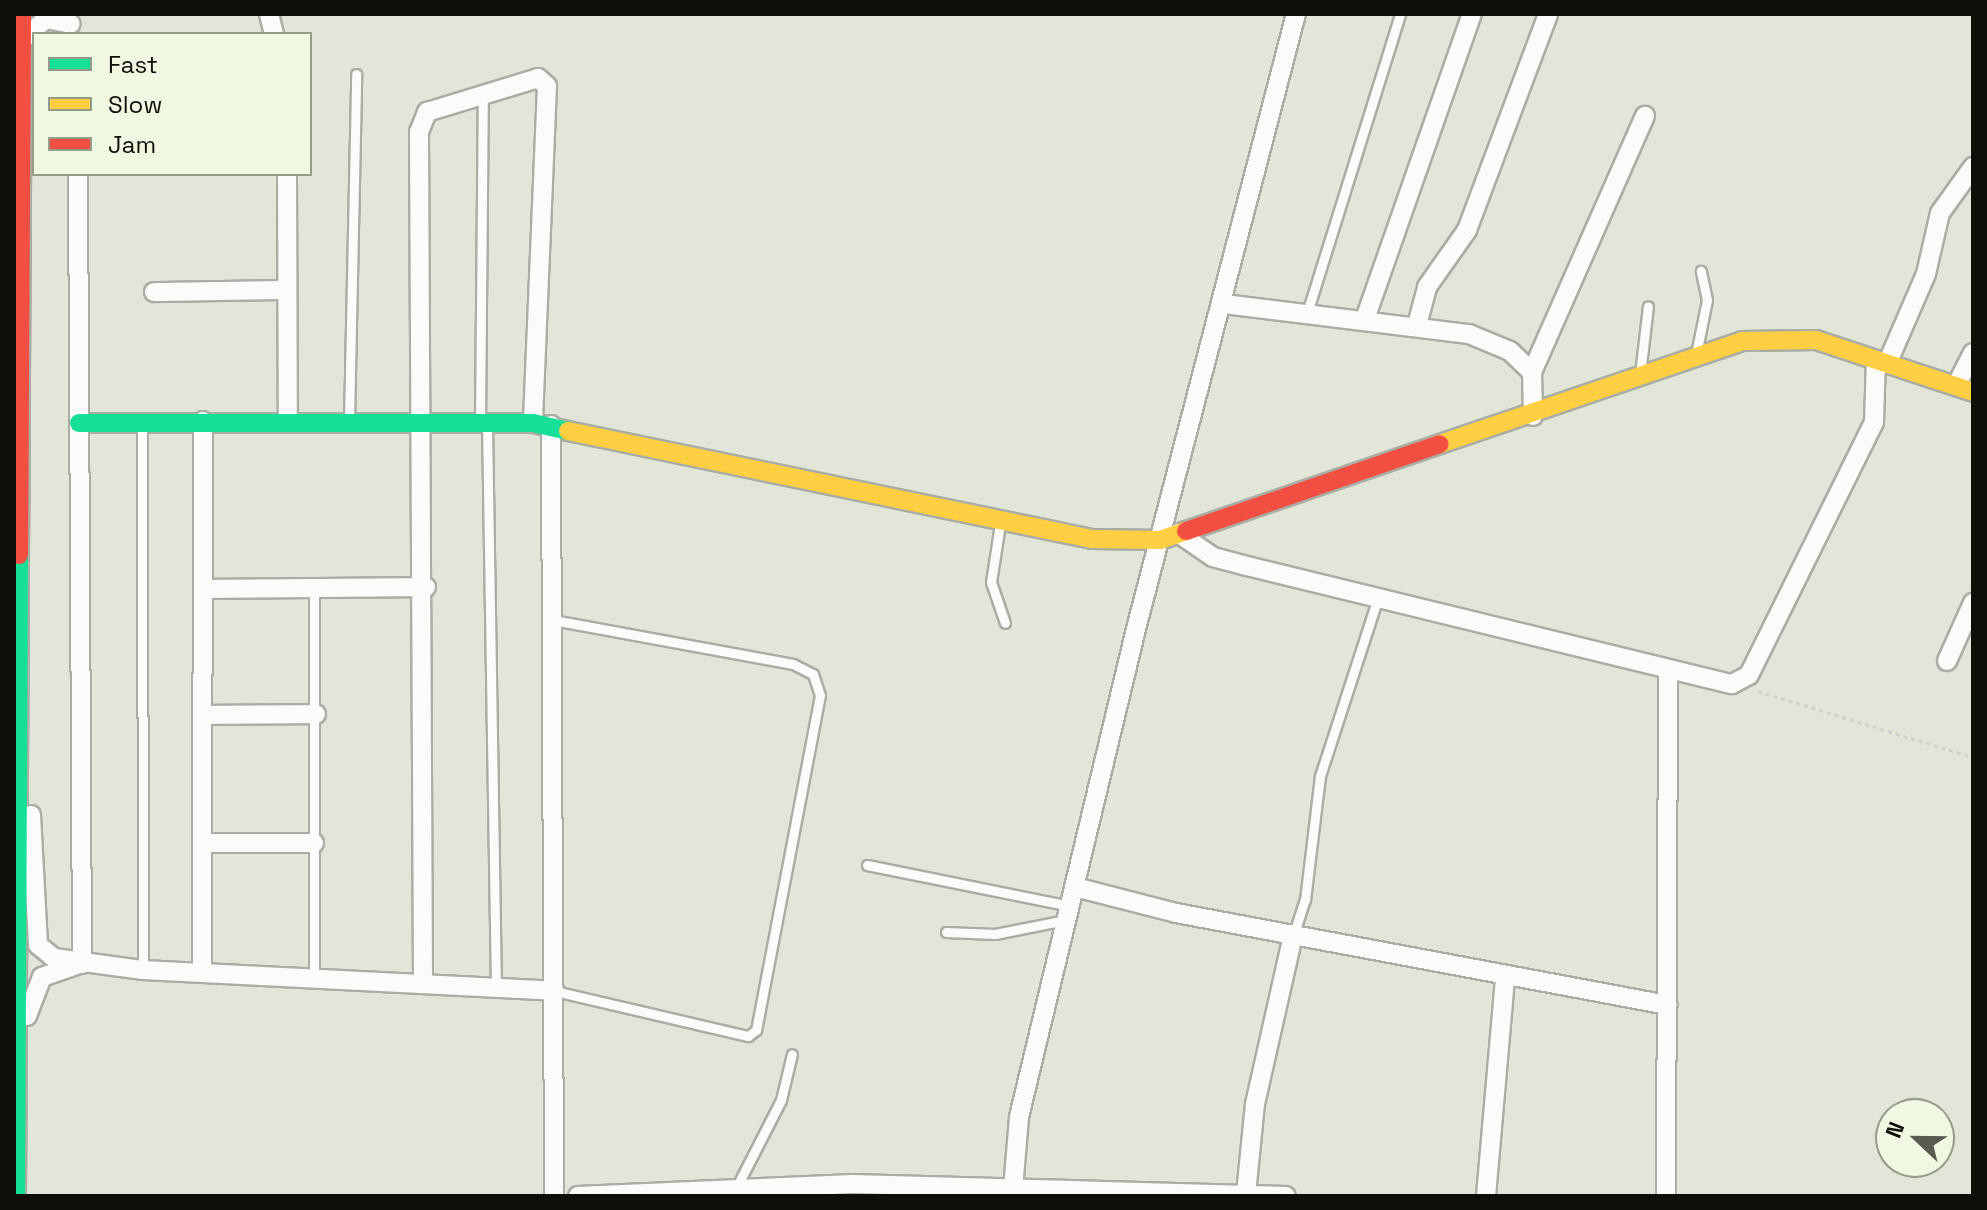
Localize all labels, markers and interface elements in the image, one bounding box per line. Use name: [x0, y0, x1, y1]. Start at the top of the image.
legend: [32, 32, 312, 176]
text: Fast: [108, 49, 158, 80]
text: Slow: [108, 89, 162, 120]
text: Jam: [108, 129, 156, 160]
north arrow: [1875, 1098, 1955, 1178]
text: N: [1879, 1118, 1910, 1142]

